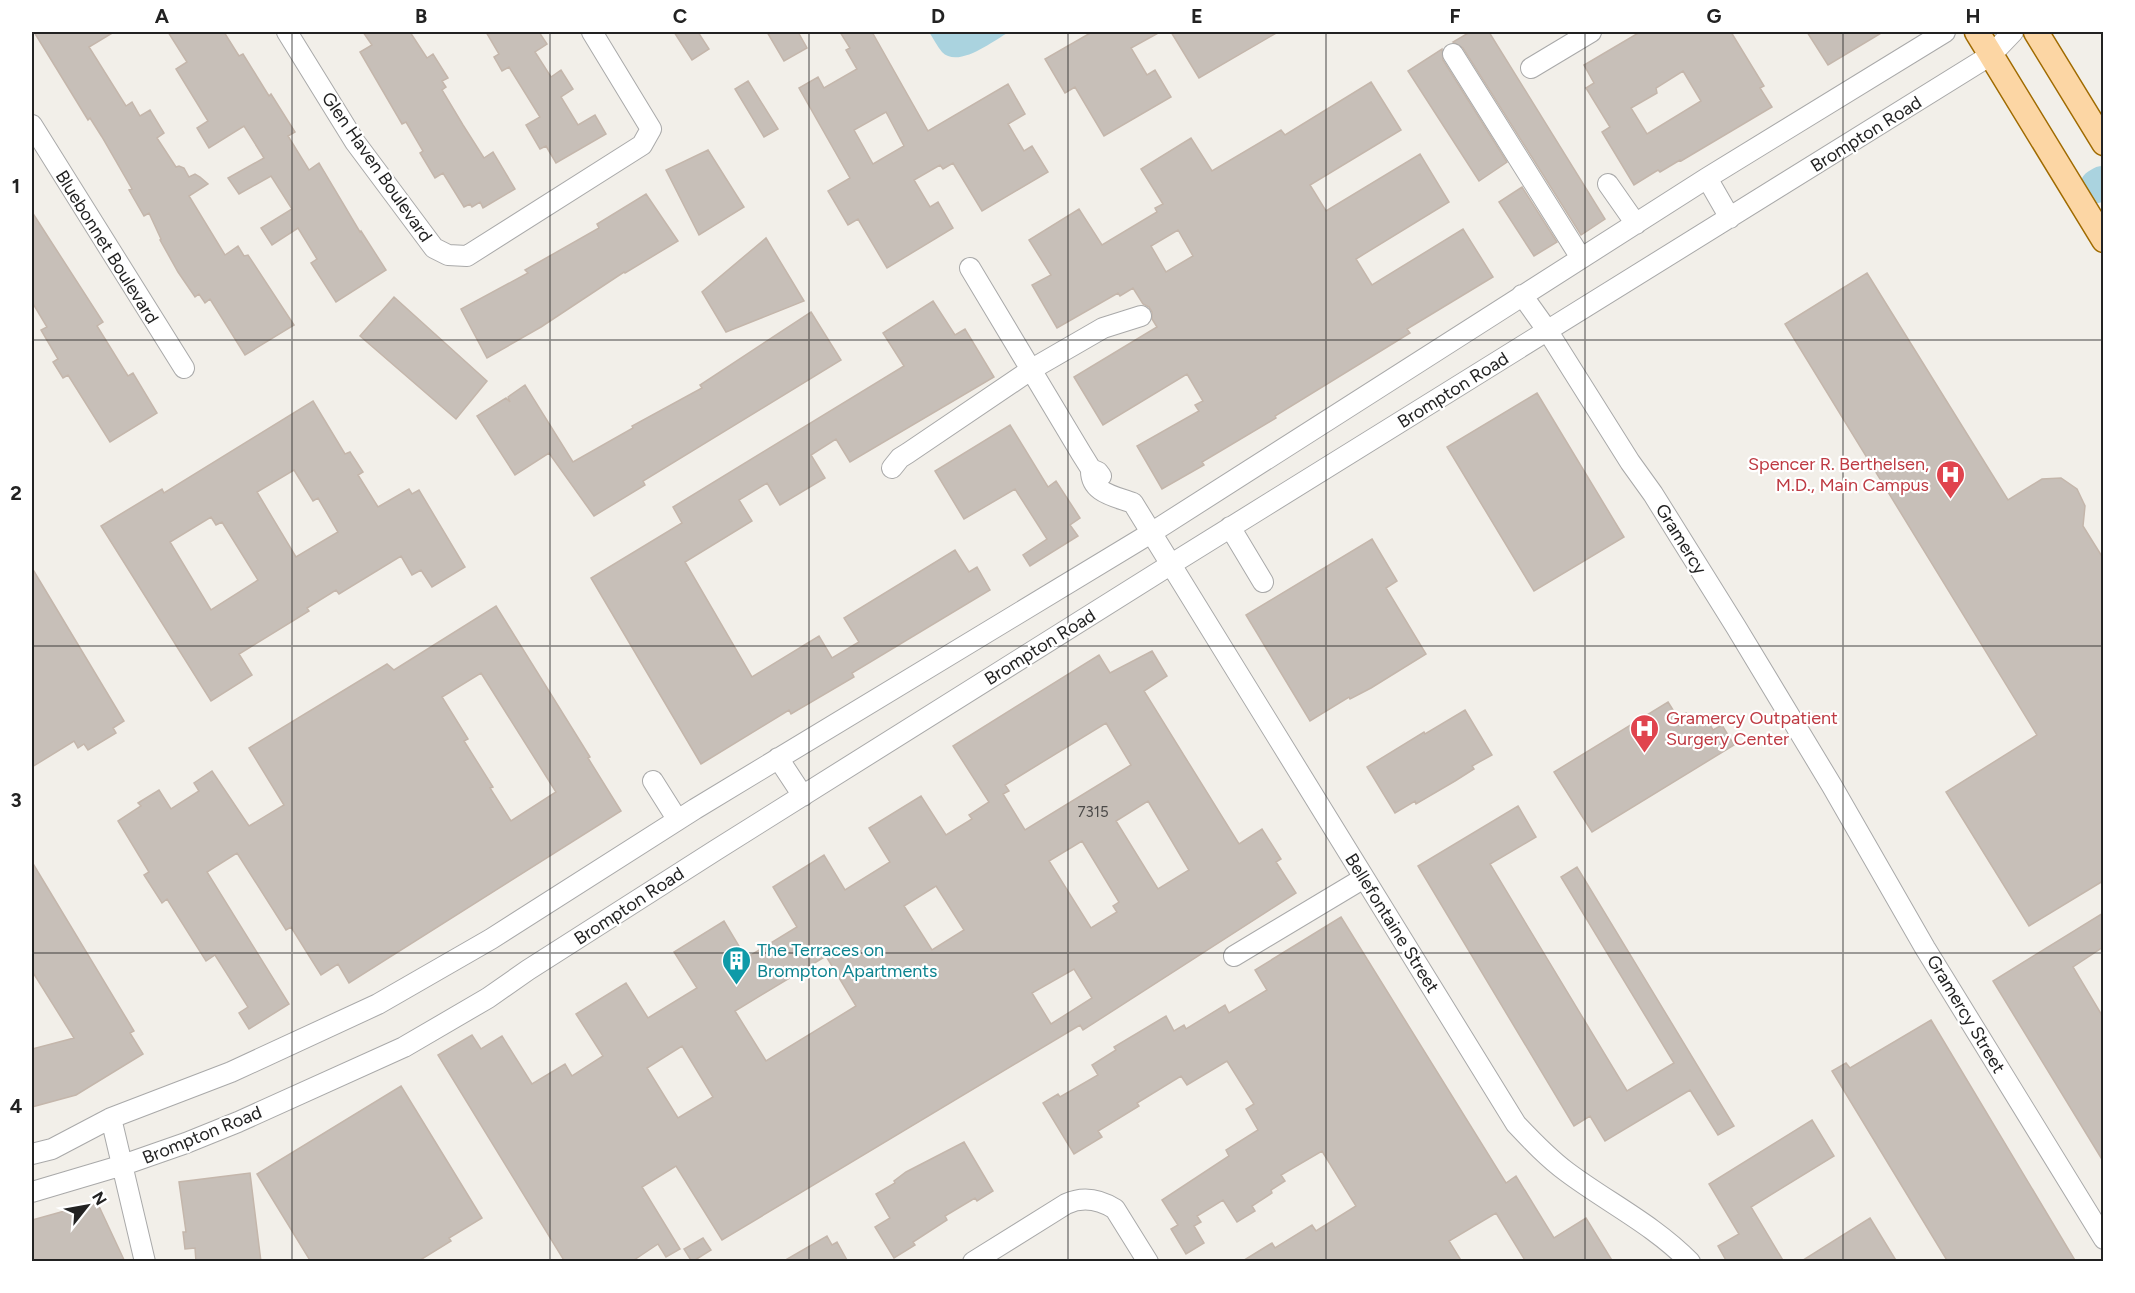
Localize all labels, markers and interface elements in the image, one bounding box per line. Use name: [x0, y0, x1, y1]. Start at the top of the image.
text: A: [155, 4, 170, 28]
text: B: [415, 4, 427, 28]
text: C: [673, 4, 687, 28]
text: D: [931, 4, 945, 28]
text: E: [1191, 4, 1203, 28]
text: F: [1449, 4, 1461, 28]
text: G: [1707, 4, 1722, 28]
text: H: [1966, 4, 1981, 28]
street label: Glen Haven Boulevard: [317, 88, 437, 246]
street label: Brompton Road: [1806, 91, 1926, 177]
street label: Bluebonnet Boulevard: [51, 166, 163, 328]
text: 1: [12, 174, 20, 198]
street label: Brompton Road: [1393, 347, 1513, 433]
place label: Spencer R. Berthelsen, M.D., Main Campus: [1748, 453, 1929, 496]
hospital icon: Spencer R. Berthelsen, M.D., Main Campus: [1934, 458, 1966, 500]
text: 2: [10, 481, 22, 505]
street label: Gramercy: [1651, 500, 1712, 579]
street label: Brompton Road: [980, 604, 1100, 690]
place label: Gramercy Outpatient Surgery Center: [1666, 707, 1838, 750]
hospital icon: Gramercy Outpatient Surgery Center: [1629, 712, 1661, 754]
text: 3: [10, 788, 22, 812]
house number: 7315: [1077, 803, 1109, 821]
street label: Bellefontaine Street: [1340, 849, 1444, 997]
street label: Brompton Road: [570, 862, 688, 950]
place label: The Terraces on Brompton Apartments: [757, 939, 937, 982]
building icon: The Terraces on Brompton Apartments: [720, 944, 752, 986]
street label: Gramercy Street: [1922, 951, 2010, 1077]
text: 4: [10, 1094, 23, 1118]
street label: Brompton Road: [139, 1101, 265, 1169]
north arrow: [57, 1176, 117, 1236]
text: N: [88, 1188, 111, 1209]

